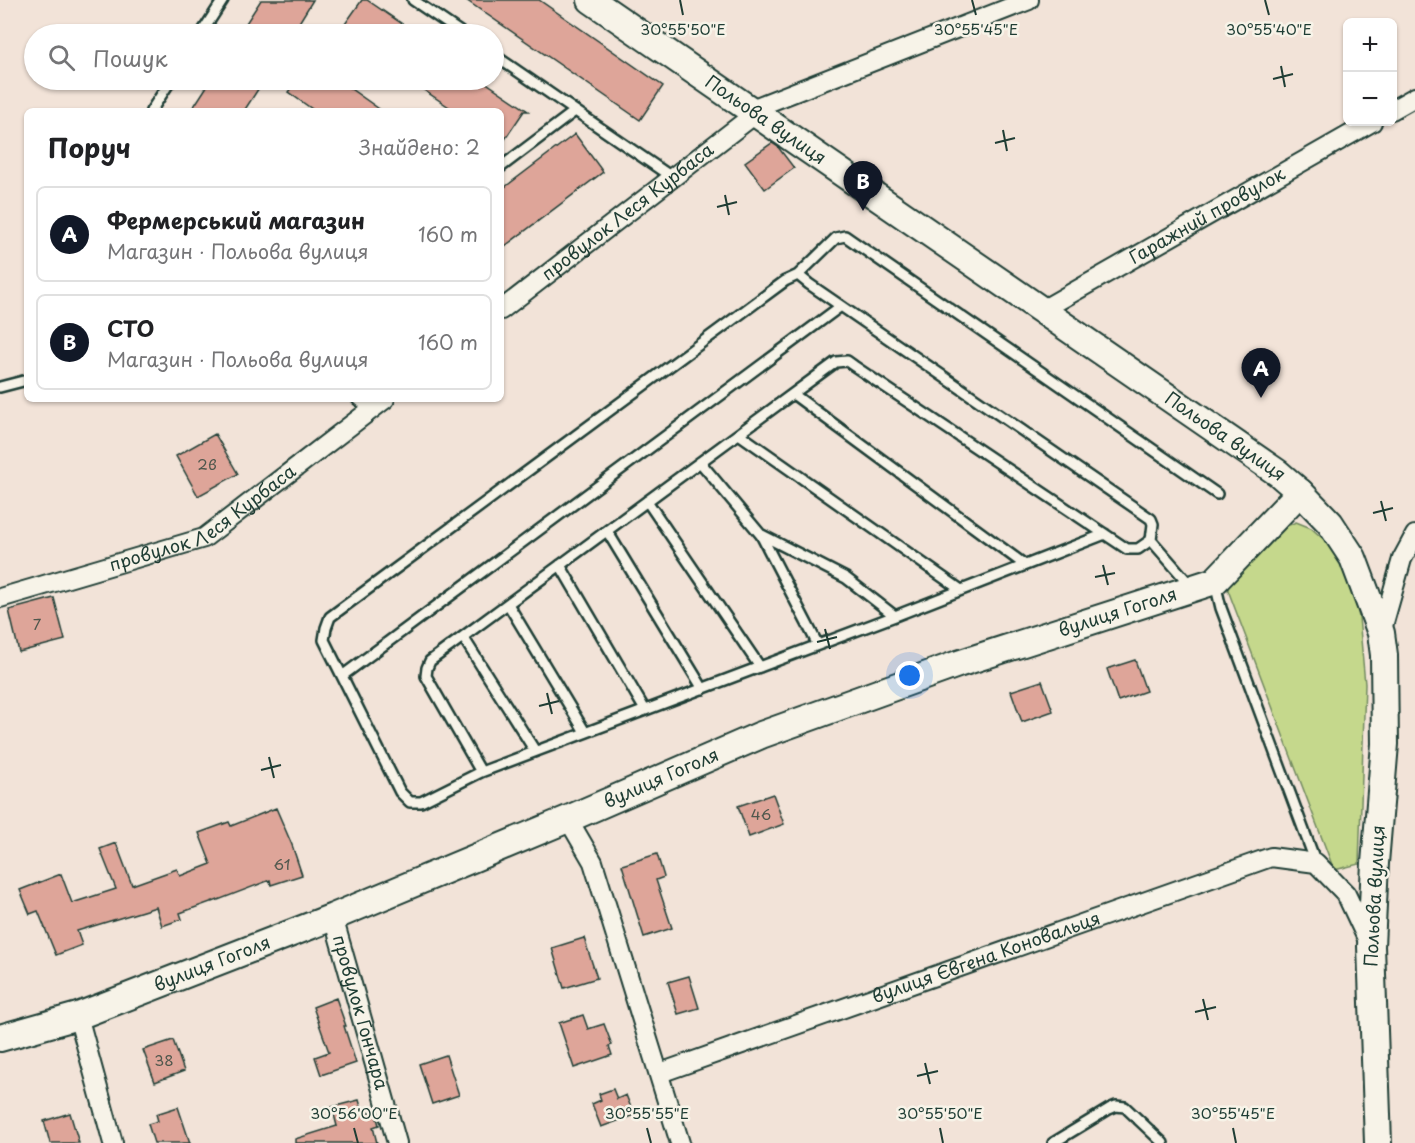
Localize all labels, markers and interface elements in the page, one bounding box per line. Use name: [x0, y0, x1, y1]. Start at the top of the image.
text: 30°55'50"E: [640, 17, 726, 40]
text: 30°55'45"E: [934, 17, 1018, 40]
text: 30°55'40"E: [1226, 17, 1312, 40]
map controls: [1343, 18, 1397, 126]
button: +: [1343, 18, 1397, 72]
search box: [24, 24, 504, 90]
icon: search: [45, 41, 78, 74]
text: Пошук: [93, 41, 168, 74]
street label: Польова вулиця: [700, 68, 833, 170]
button: −: [1343, 72, 1397, 126]
text: Поруч: [48, 128, 131, 167]
text: Знайдено: 2: [359, 132, 480, 162]
street label: провулок Леся Курбаса: [535, 135, 719, 286]
street label: Гаражний провулок: [1123, 159, 1290, 270]
pin: B: [844, 162, 882, 211]
text: Фермерський магазин: [107, 203, 365, 236]
text: A: [62, 219, 77, 249]
text: 160 m: [418, 219, 478, 249]
text: Магазин · Польова вулиця: [107, 236, 368, 266]
text: СТО: [107, 311, 154, 344]
text: B: [63, 327, 76, 357]
text: 160 m: [418, 327, 478, 357]
text: Магазин · Польова вулиця: [107, 344, 368, 374]
pin: A: [1242, 348, 1280, 398]
street label: Польова вулиця: [1160, 384, 1293, 487]
house number: 2в: [197, 452, 217, 475]
street label: провулок Леся Курбаса: [105, 457, 301, 577]
street label: вулиця Гоголя: [1055, 579, 1180, 643]
house number: 7: [33, 612, 42, 635]
your location: [895, 661, 924, 690]
street label: вулиця Гоголя: [599, 740, 723, 814]
house number: 46: [751, 802, 771, 825]
street label: Польова вулиця: [1356, 824, 1391, 967]
house number: 61: [274, 852, 290, 875]
street label: вулиця Євгена Коновальця: [868, 903, 1104, 1009]
street label: вулиця Гоголя: [149, 928, 274, 997]
street label: провулок Гончара: [327, 931, 396, 1093]
house number: 38: [154, 1048, 174, 1071]
text: 30°56'00"E: [310, 1101, 398, 1124]
text: 30°55'55"E: [605, 1101, 689, 1124]
text: 30°55'50"E: [897, 1101, 983, 1124]
text: 30°55'45"E: [1191, 1101, 1275, 1124]

